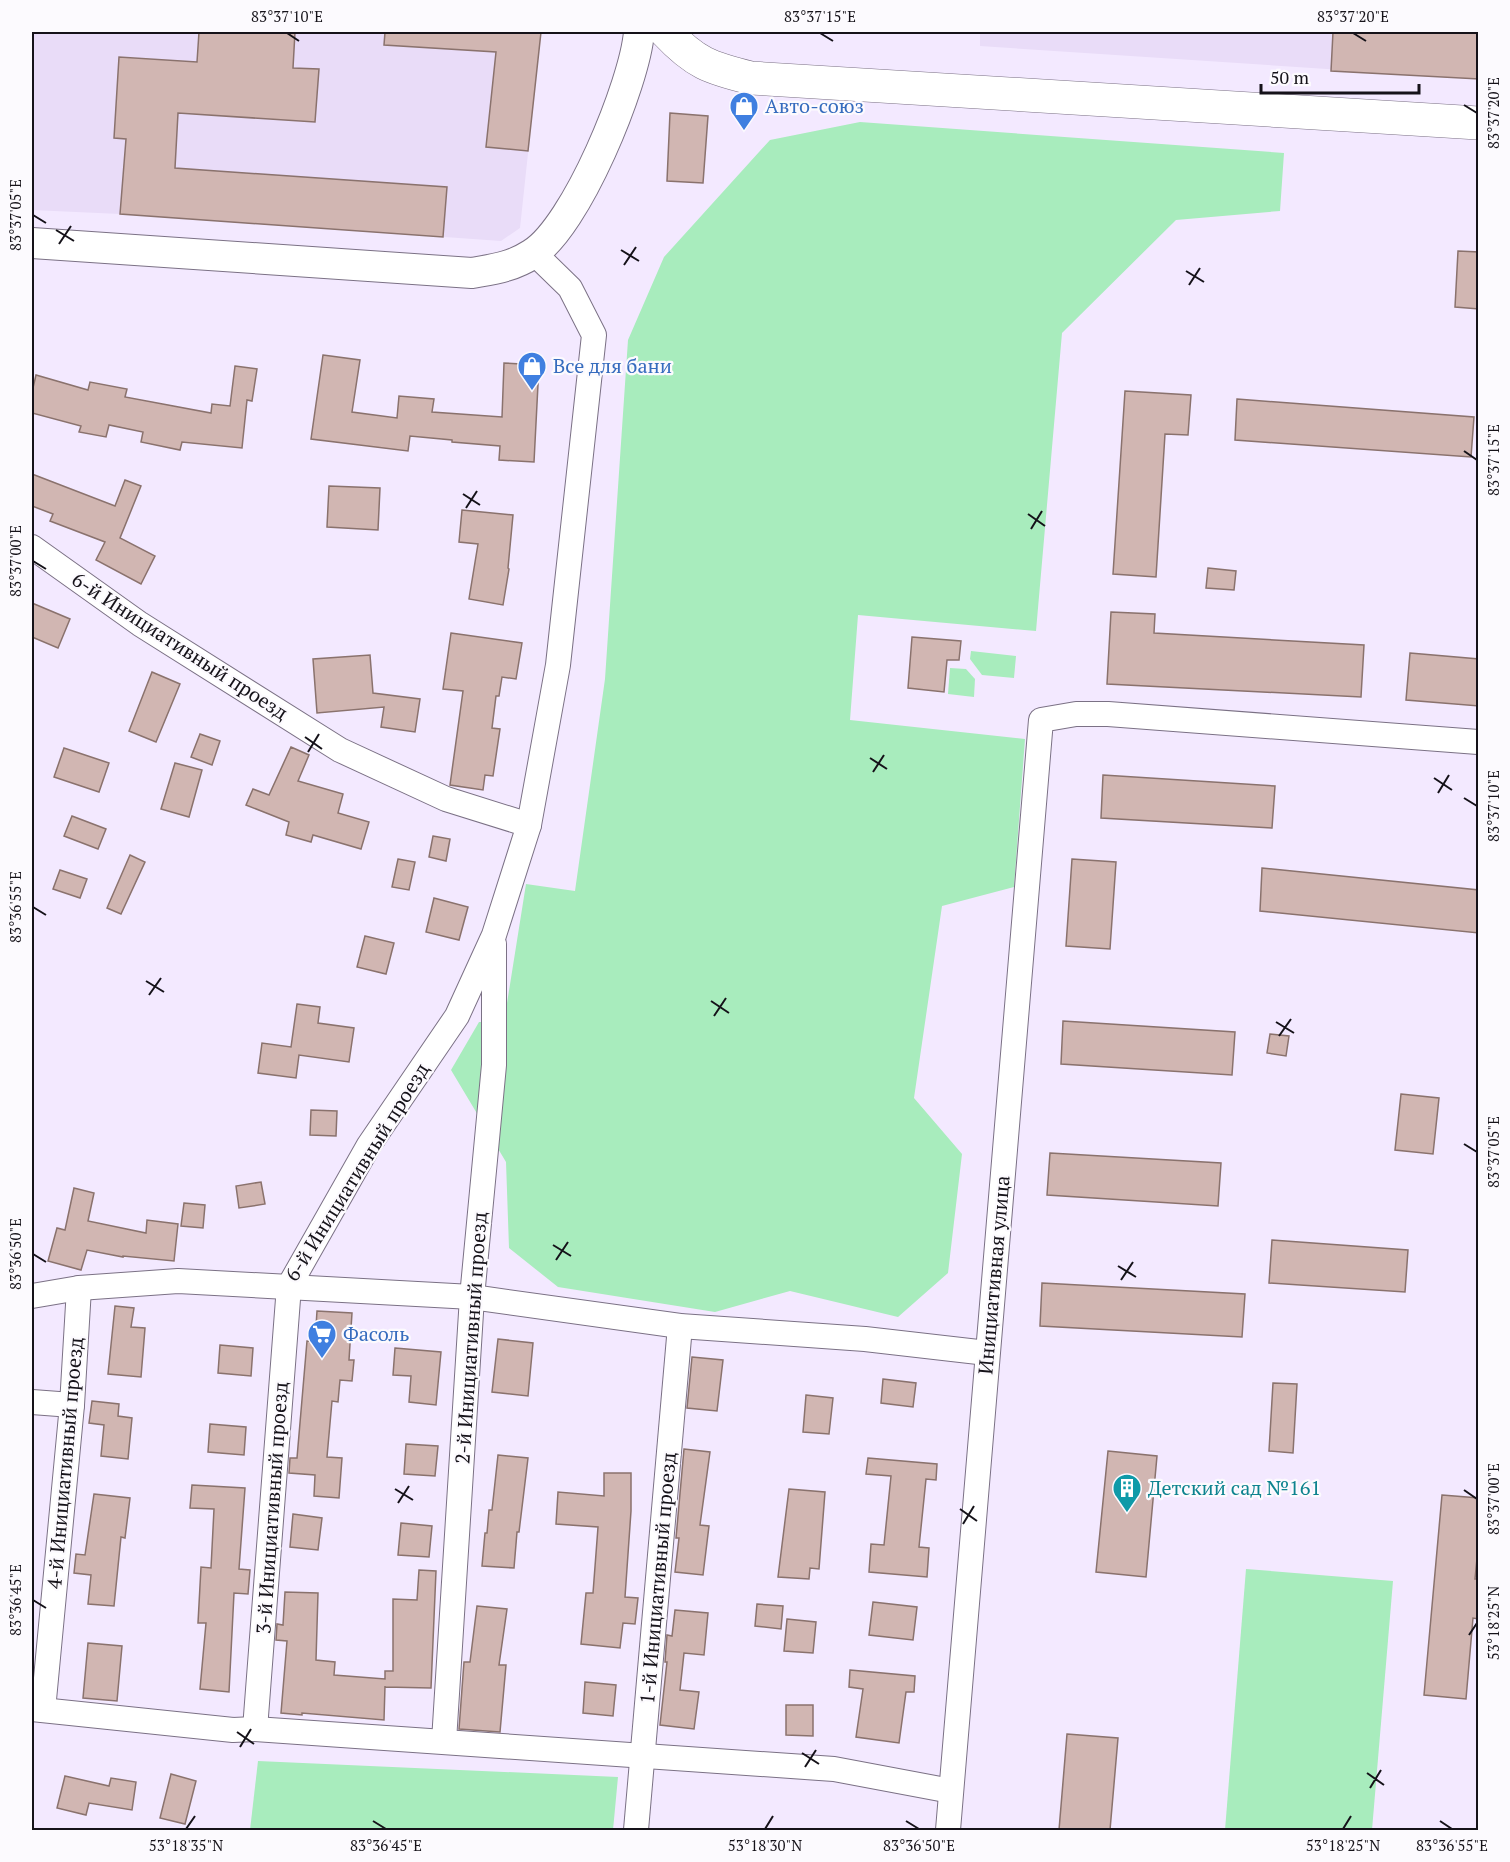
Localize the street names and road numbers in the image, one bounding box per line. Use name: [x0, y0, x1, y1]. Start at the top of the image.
street label: 6-й Инициативный проезд: [67, 565, 294, 726]
street label: 6-й Инициативный проезд: [278, 1057, 435, 1286]
street label: Инициативная улица: [971, 1174, 1016, 1376]
street label: 2-й Инициативный проезд: [448, 1211, 493, 1465]
street label: 4-й Инициативный проезд: [40, 1336, 89, 1590]
street label: 3-й Инициативный проезд: [249, 1381, 294, 1635]
street label: 1-й Инициативный проезд: [633, 1451, 682, 1705]

